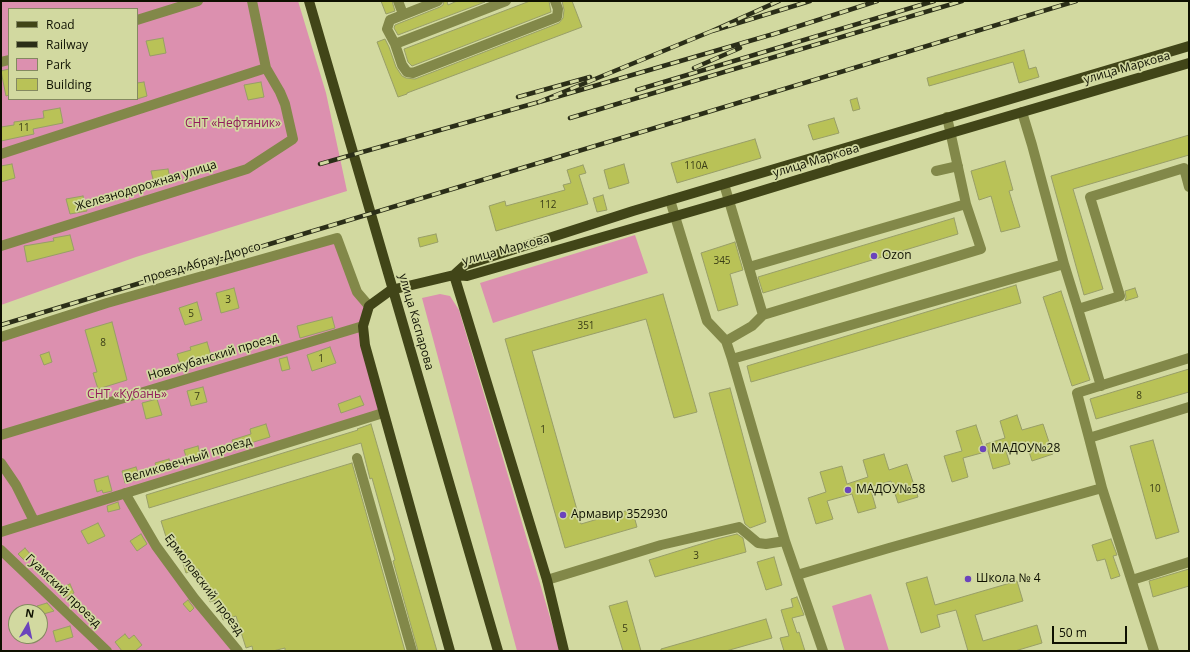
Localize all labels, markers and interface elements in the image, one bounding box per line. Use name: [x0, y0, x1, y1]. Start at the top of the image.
legend: [8, 8, 138, 100]
text: Road: [46, 16, 75, 33]
text: Railway: [46, 36, 88, 53]
street label: улица Маркова: [1082, 49, 1172, 87]
text: Park: [46, 56, 71, 73]
text: Building: [46, 76, 91, 93]
park label: СНТ «Нефтяник»: [185, 117, 281, 131]
house number: 11: [18, 122, 30, 134]
street label: улица Маркова: [771, 141, 861, 181]
street label: Железнодорожная улица: [73, 158, 219, 214]
house number: 110А: [684, 160, 708, 172]
house number: 112: [539, 199, 557, 211]
street label: улица Маркова: [461, 231, 551, 269]
street label: проезд Абрау-Дюрсо: [142, 239, 262, 287]
place label: Ozon: [882, 249, 912, 263]
marker: Ozon: [869, 251, 879, 261]
house number: 345: [713, 255, 731, 267]
street label: улица Каспарова: [395, 272, 437, 372]
house number: 3: [225, 294, 231, 306]
house number: 5: [188, 308, 194, 320]
house number: 351: [577, 320, 595, 332]
street label: Новокубанский проезд: [146, 330, 280, 384]
house number: 8: [100, 337, 106, 349]
house number: 1: [318, 353, 324, 365]
park label: СНТ «Кубань»: [87, 388, 167, 402]
house number: 8: [1136, 390, 1142, 402]
house number: 7: [194, 391, 200, 403]
house number: 1: [540, 424, 546, 436]
street label: Великовечный проезд: [123, 434, 253, 486]
place label: МАДОУ№28: [991, 442, 1060, 456]
marker: МАДОУ№28: [978, 444, 988, 454]
place label: МАДОУ№58: [856, 483, 925, 497]
house number: 10: [1149, 483, 1161, 495]
marker: МАДОУ№58: [843, 485, 853, 495]
place label: Армавир 352930: [571, 508, 668, 522]
marker: Армавир 352930: [558, 510, 568, 520]
street label: Ермоловский проезд: [161, 532, 247, 638]
house number: 3: [693, 550, 699, 562]
street label: Гуамский проезд: [22, 551, 104, 631]
place label: Школа № 4: [976, 572, 1041, 586]
marker: Школа № 4: [963, 574, 973, 584]
north arrow: [8, 604, 48, 644]
text: N: [24, 605, 35, 621]
scale bar: [1054, 618, 1129, 644]
house number: 5: [622, 623, 628, 635]
text: 50 m: [1059, 624, 1087, 641]

